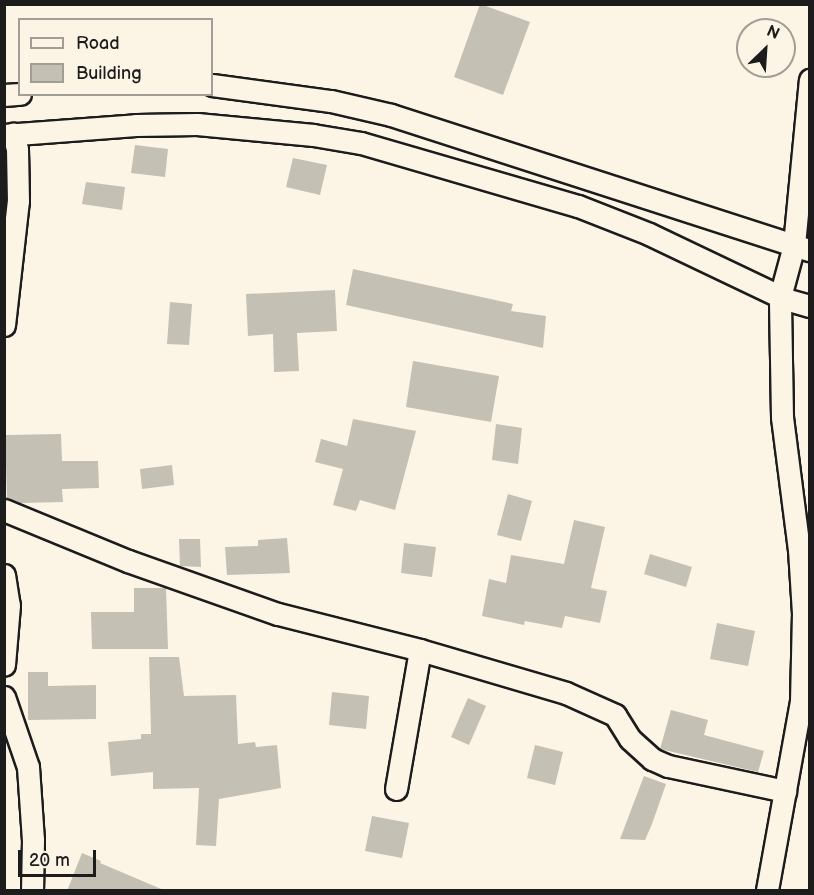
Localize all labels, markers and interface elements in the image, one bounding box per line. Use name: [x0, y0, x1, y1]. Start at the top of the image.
legend: [18, 18, 213, 96]
north arrow: [736, 18, 796, 78]
text: N: [764, 22, 782, 44]
text: Road: [76, 33, 120, 54]
text: Building: [76, 63, 142, 84]
scale bar: [21, 838, 99, 876]
text: 20 m: [29, 850, 70, 871]

